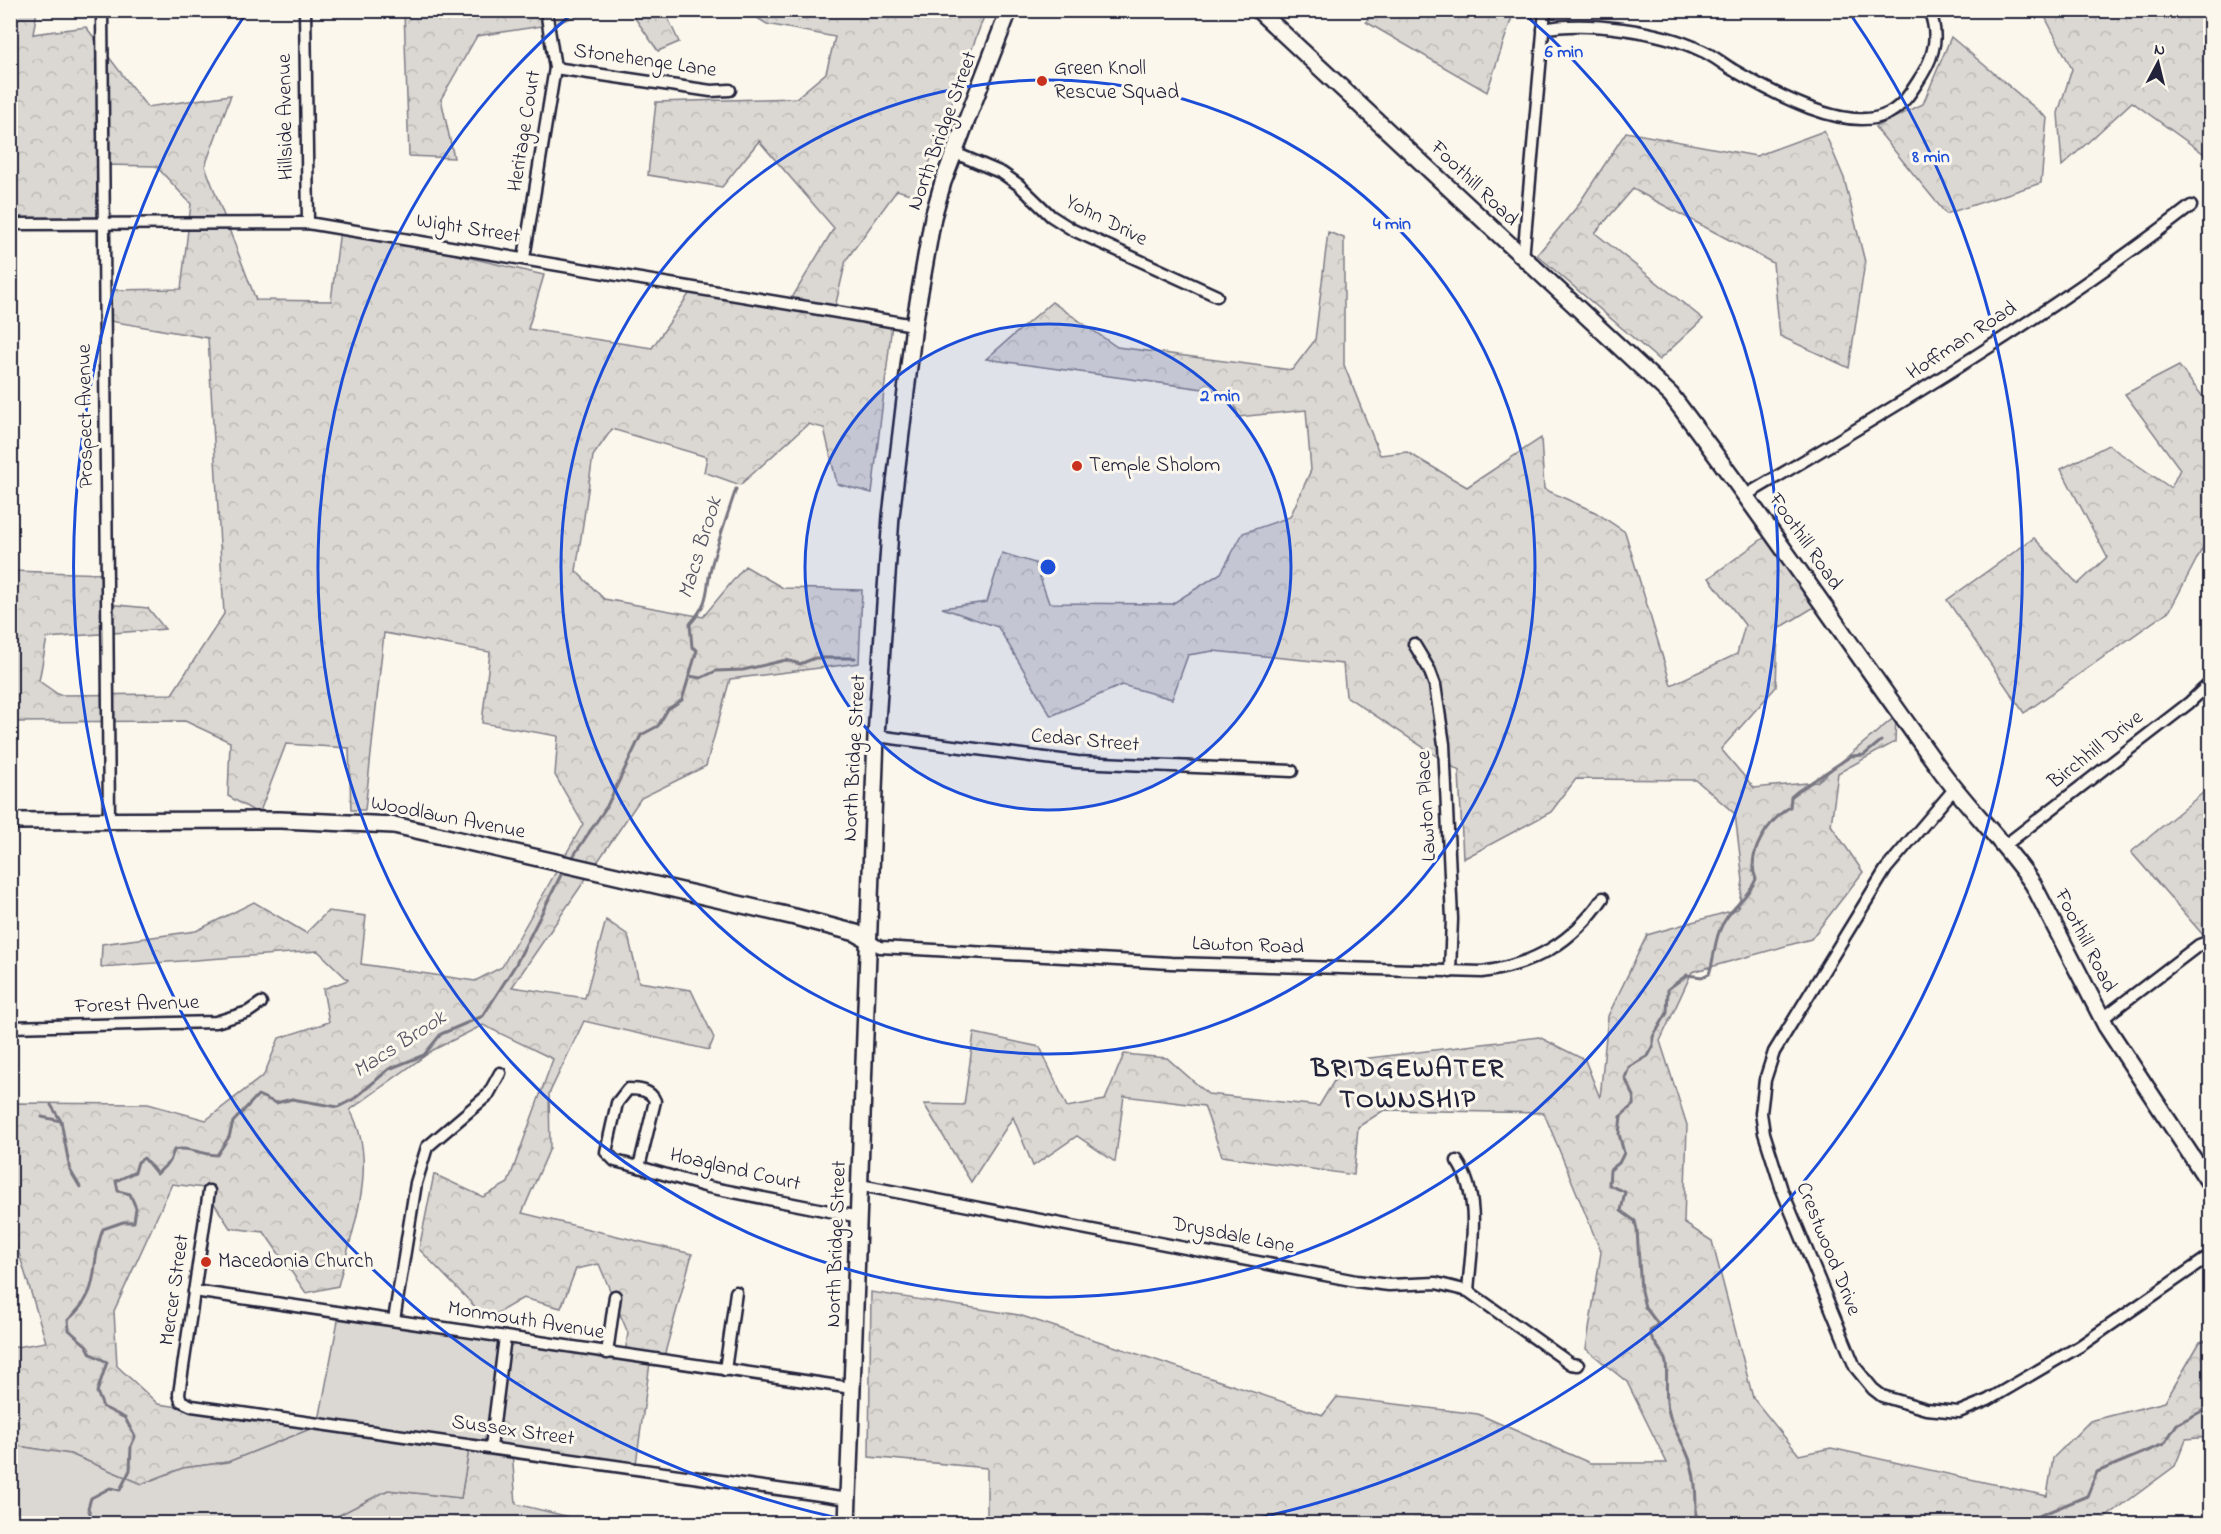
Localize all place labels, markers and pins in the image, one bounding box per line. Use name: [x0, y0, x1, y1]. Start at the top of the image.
place label: Green Knoll Rescue Squad: [1054, 54, 1179, 108]
marker: Green Knoll Rescue Squad: [1035, 74, 1049, 88]
place label: Temple Sholom: [1089, 451, 1220, 481]
marker: Temple Sholom: [1070, 459, 1084, 473]
centre of rings: [1038, 557, 1058, 577]
place label: Macedonia Church: [218, 1247, 374, 1277]
marker: Macedonia Church: [199, 1255, 213, 1269]

